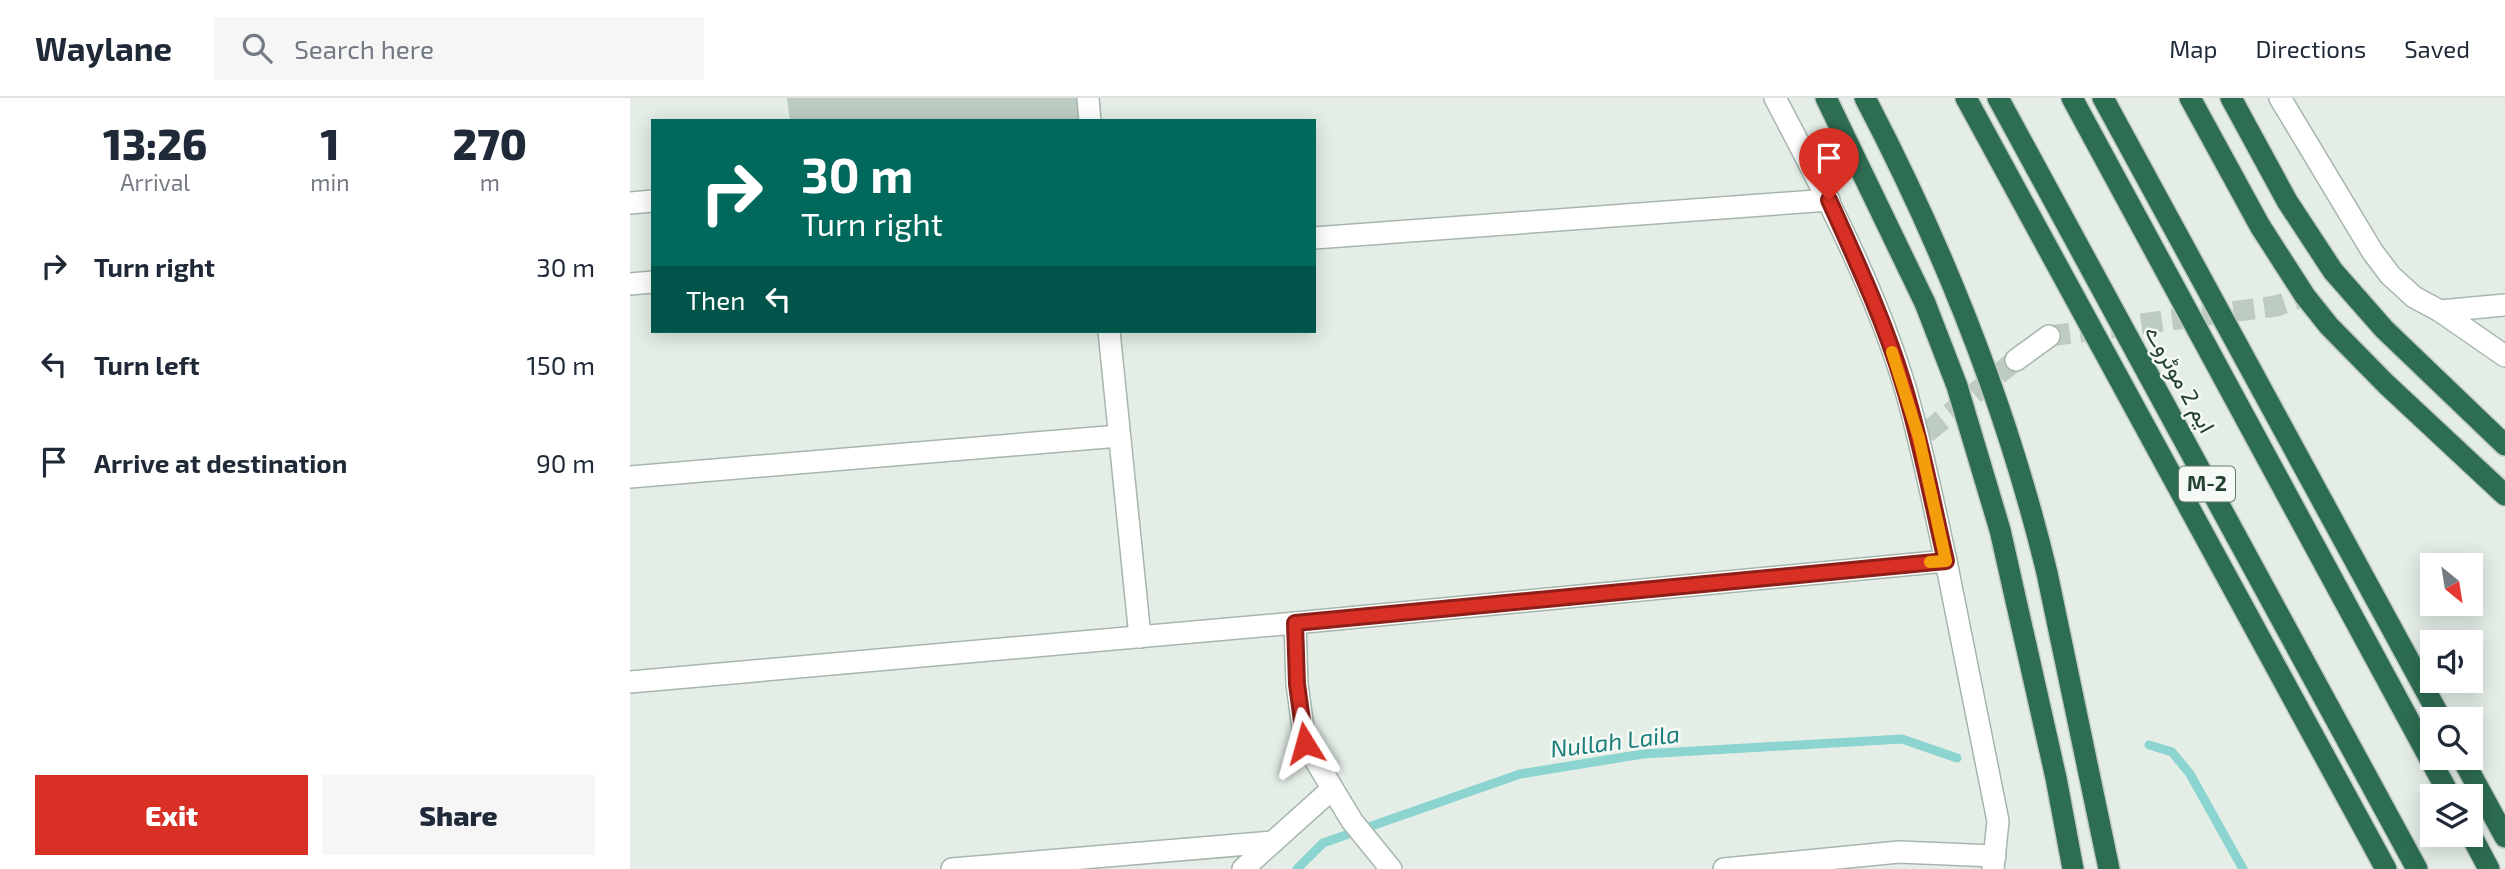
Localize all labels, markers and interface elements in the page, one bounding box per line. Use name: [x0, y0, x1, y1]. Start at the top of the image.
search box: [214, 17, 704, 80]
text: Waylane: [35, 28, 172, 68]
icon: search: [238, 29, 276, 67]
text: Search here: [294, 33, 434, 64]
text: Map: [2169, 34, 2217, 63]
text: Directions: [2255, 34, 2366, 63]
text: Saved: [2404, 34, 2470, 63]
text: 13:26: [103, 118, 207, 168]
text: 1: [320, 118, 339, 168]
text: 270: [453, 118, 527, 168]
pin: [1799, 128, 1859, 200]
icon: arrive: [1810, 139, 1848, 177]
text: 30 m: [801, 144, 913, 203]
icon: right: [686, 147, 777, 238]
text: Arrival: [120, 168, 190, 196]
text: min: [310, 168, 350, 196]
text: m: [480, 168, 500, 196]
text: Turn right: [801, 204, 943, 242]
icon: right: [35, 247, 73, 285]
text: Turn right: [94, 251, 215, 282]
text: 30 m: [536, 251, 595, 282]
icon: left: [759, 280, 797, 318]
text: Then: [686, 284, 745, 315]
street label: ایم 2 موٹروے: [2138, 320, 2222, 438]
icon: left: [35, 345, 73, 383]
text: Turn left: [94, 349, 200, 380]
text: 150 m: [526, 349, 595, 380]
icon: arrive: [35, 443, 73, 481]
text: Arrive at destination: [94, 447, 347, 478]
text: 90 m: [536, 447, 595, 478]
road number: M-2: [2179, 466, 2235, 502]
north arrow: [2420, 553, 2483, 616]
map controls: [2420, 553, 2483, 847]
button: sound: [2420, 630, 2483, 693]
position arrow: [1268, 706, 1342, 780]
button: search: [2420, 707, 2483, 770]
water label: Nullah Laila: [1548, 718, 1681, 763]
button: Exit: [35, 775, 308, 855]
button: Share: [322, 775, 595, 855]
button: layers: [2420, 784, 2483, 847]

